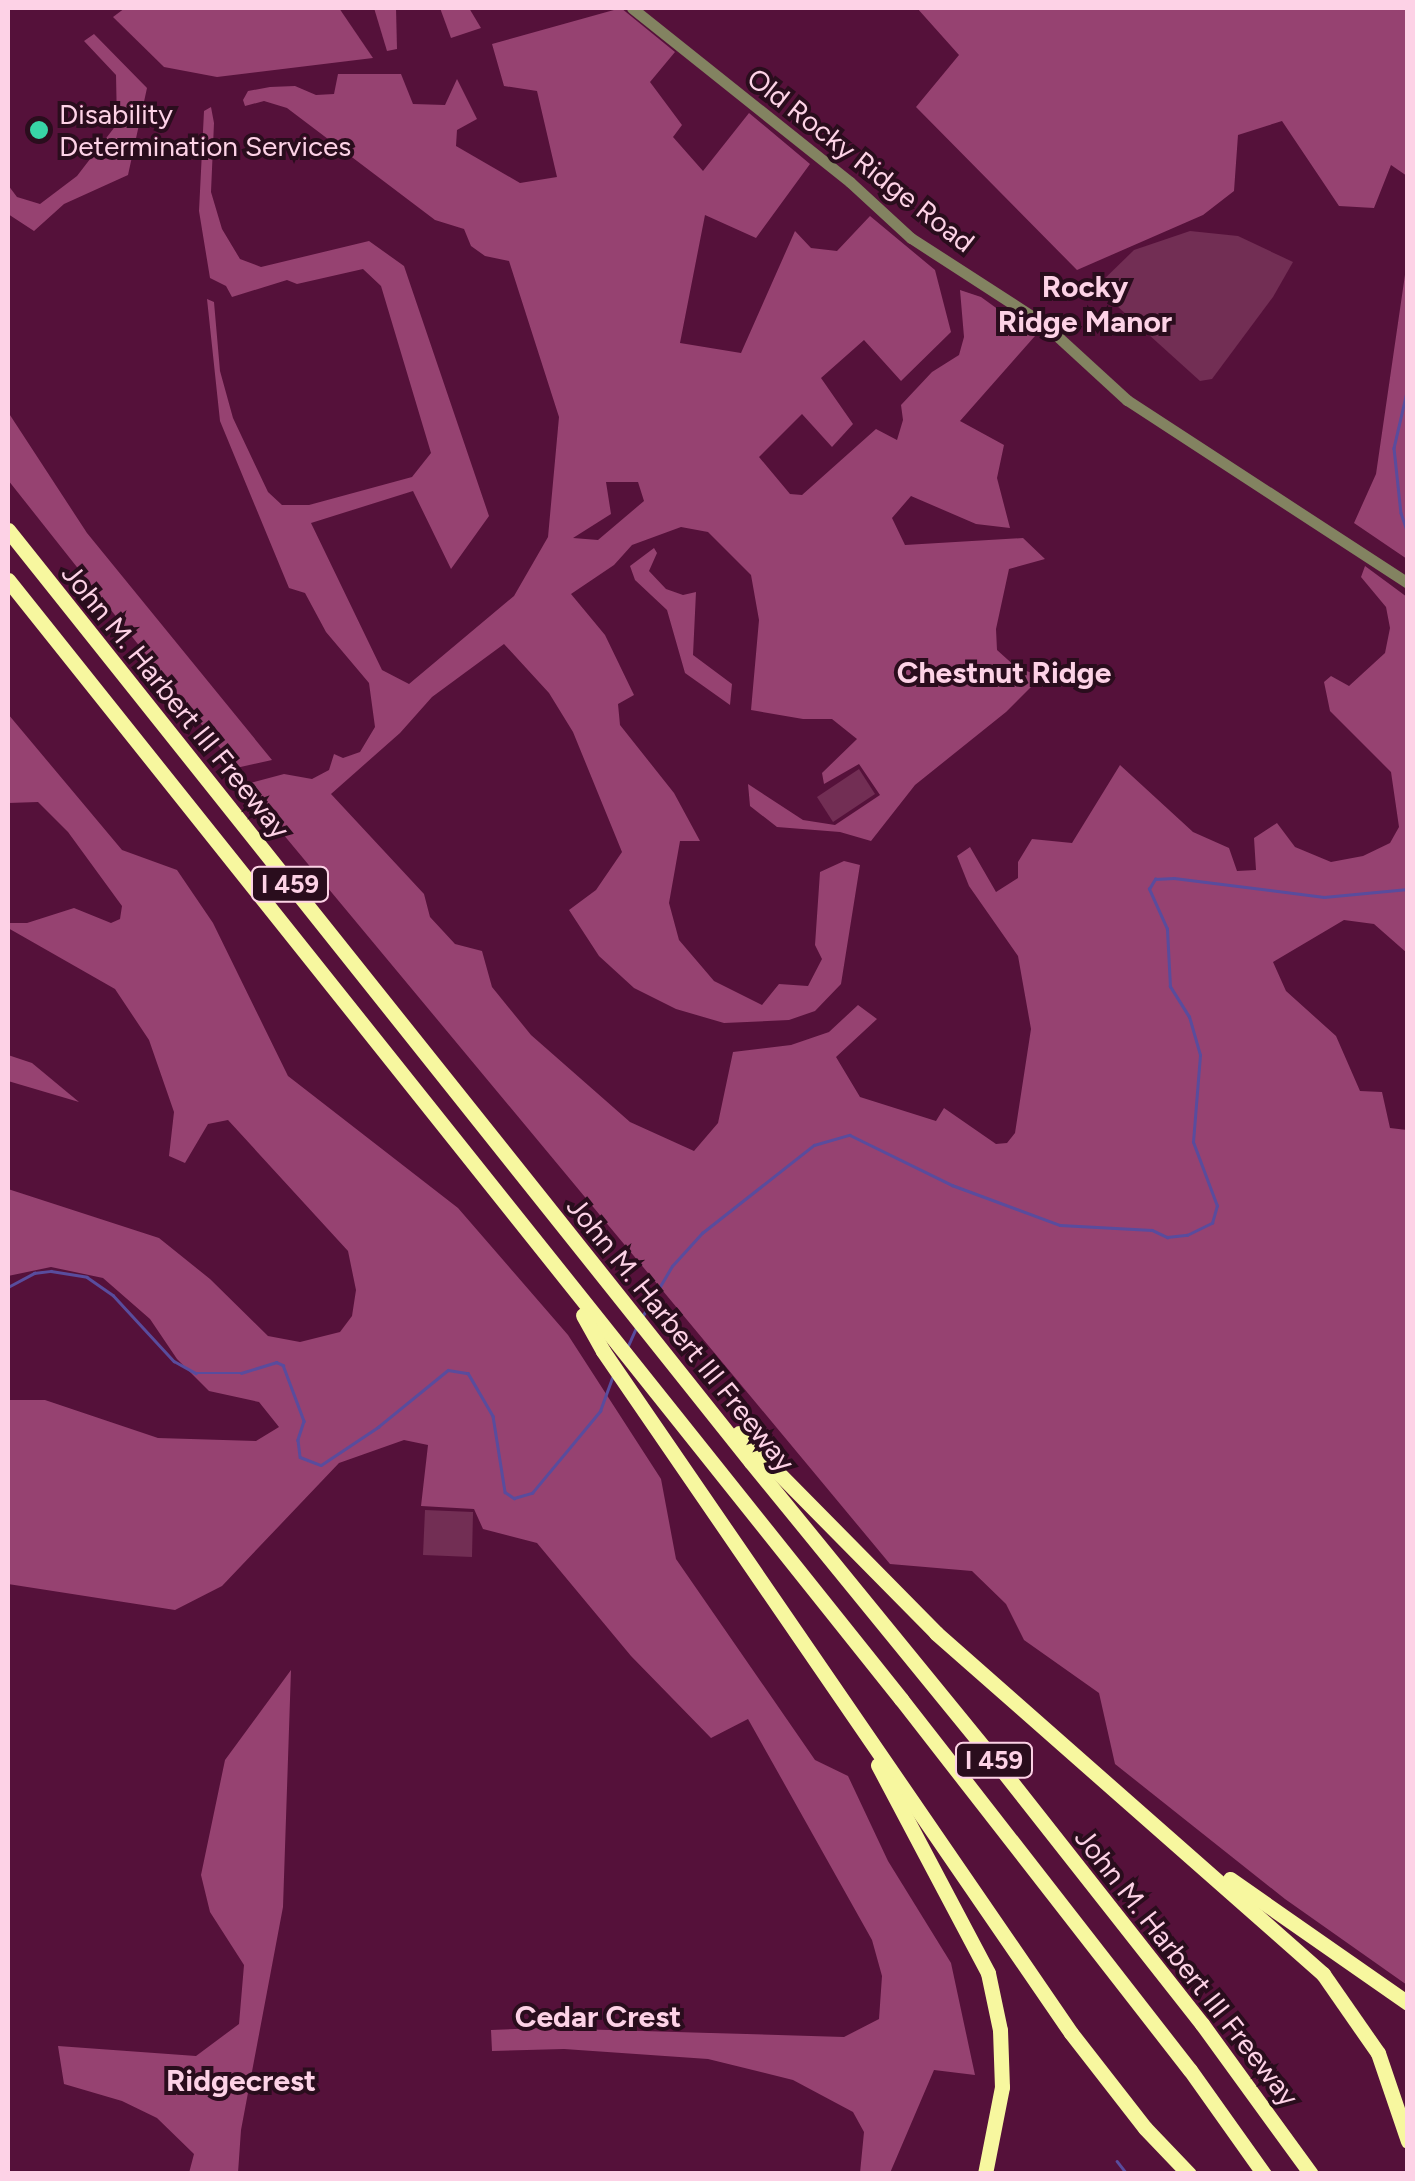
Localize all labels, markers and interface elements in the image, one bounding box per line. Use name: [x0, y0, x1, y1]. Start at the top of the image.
street label: Old Rocky Ridge Road: [741, 61, 981, 259]
place label: Disability Determination Services: [59, 97, 351, 163]
marker: Disability Determination Services: [28, 119, 50, 141]
district label: Rocky Ridge Manor: [998, 269, 1172, 340]
street label: John M. Harbert III Freeway: [55, 557, 297, 845]
district label: Chestnut Ridge: [897, 655, 1111, 691]
road number: I 459: [250, 864, 330, 904]
street label: John M. Harbert III Freeway: [560, 1190, 802, 1478]
road number: I 459: [954, 1740, 1034, 1780]
street label: John M. Harbert III Freeway: [1068, 1821, 1306, 2113]
district label: Cedar Crest: [515, 1999, 681, 2035]
district label: Ridgecrest: [166, 2063, 316, 2099]

